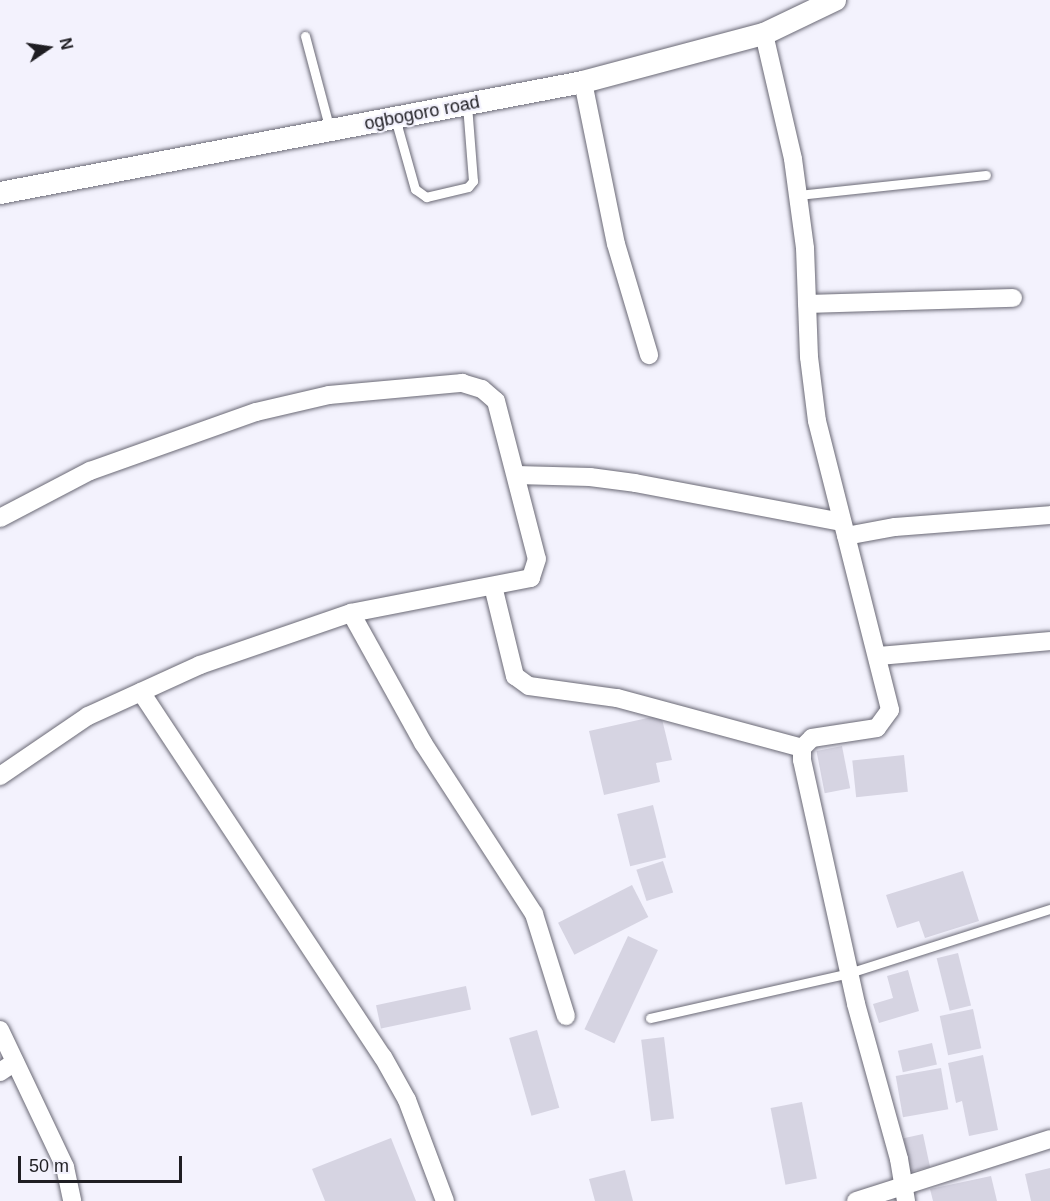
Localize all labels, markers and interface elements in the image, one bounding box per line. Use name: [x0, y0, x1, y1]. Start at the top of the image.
north arrow: [18, 18, 78, 78]
text: N: [56, 36, 76, 51]
street label: ogbogoro road: [362, 91, 482, 135]
scale bar: [21, 1144, 184, 1182]
text: 50 m: [29, 1156, 69, 1176]

